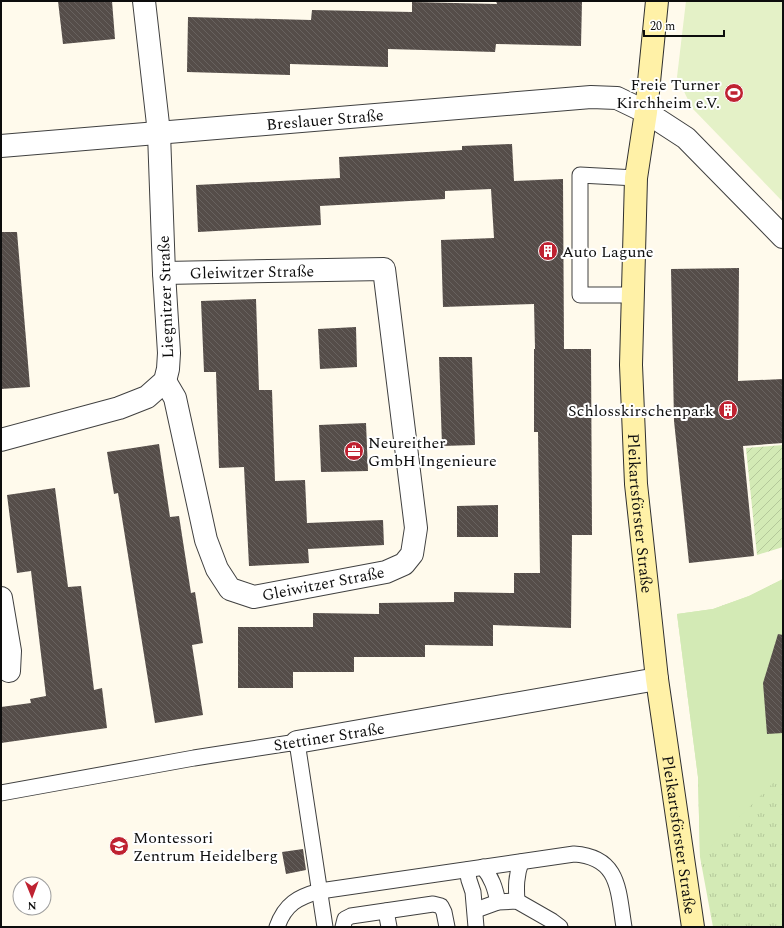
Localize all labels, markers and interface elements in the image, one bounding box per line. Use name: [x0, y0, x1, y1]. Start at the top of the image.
scale bar: [644, 12, 724, 38]
text: 20 m: [650, 17, 675, 36]
place label: Freie Turner Kirchheim e.V.: [616, 73, 720, 115]
sports icon: Freie Turner Kirchheim e.V.: [723, 82, 745, 104]
street label: Breslauer Straße: [265, 103, 384, 137]
street label: Liegnitzer Straße: [152, 235, 180, 359]
building icon: Auto Lagune: [537, 240, 559, 262]
place label: Auto Lagune: [562, 240, 654, 264]
street label: Gleiwitzer Straße: [190, 259, 314, 286]
place label: Schlosskirschenpark: [568, 399, 714, 423]
building icon: Schlosskirschenpark: [717, 399, 739, 421]
place label: Neureither GmbH Ingenieure: [368, 431, 497, 473]
street label: Pleikartsförster Straße: [621, 433, 659, 595]
office icon: Neureither GmbH Ingenieure: [343, 440, 365, 462]
street label: Gleiwitzer Straße: [260, 560, 387, 608]
street label: Stettiner Straße: [272, 716, 386, 758]
street label: Pleikartsförster Straße: [655, 754, 702, 916]
place label: Montessori Zentrum Heidelberg: [133, 826, 278, 868]
school or university icon: Montessori Zentrum Heidelberg: [108, 835, 130, 857]
north arrow: [12, 876, 52, 916]
text: N: [28, 897, 37, 914]

